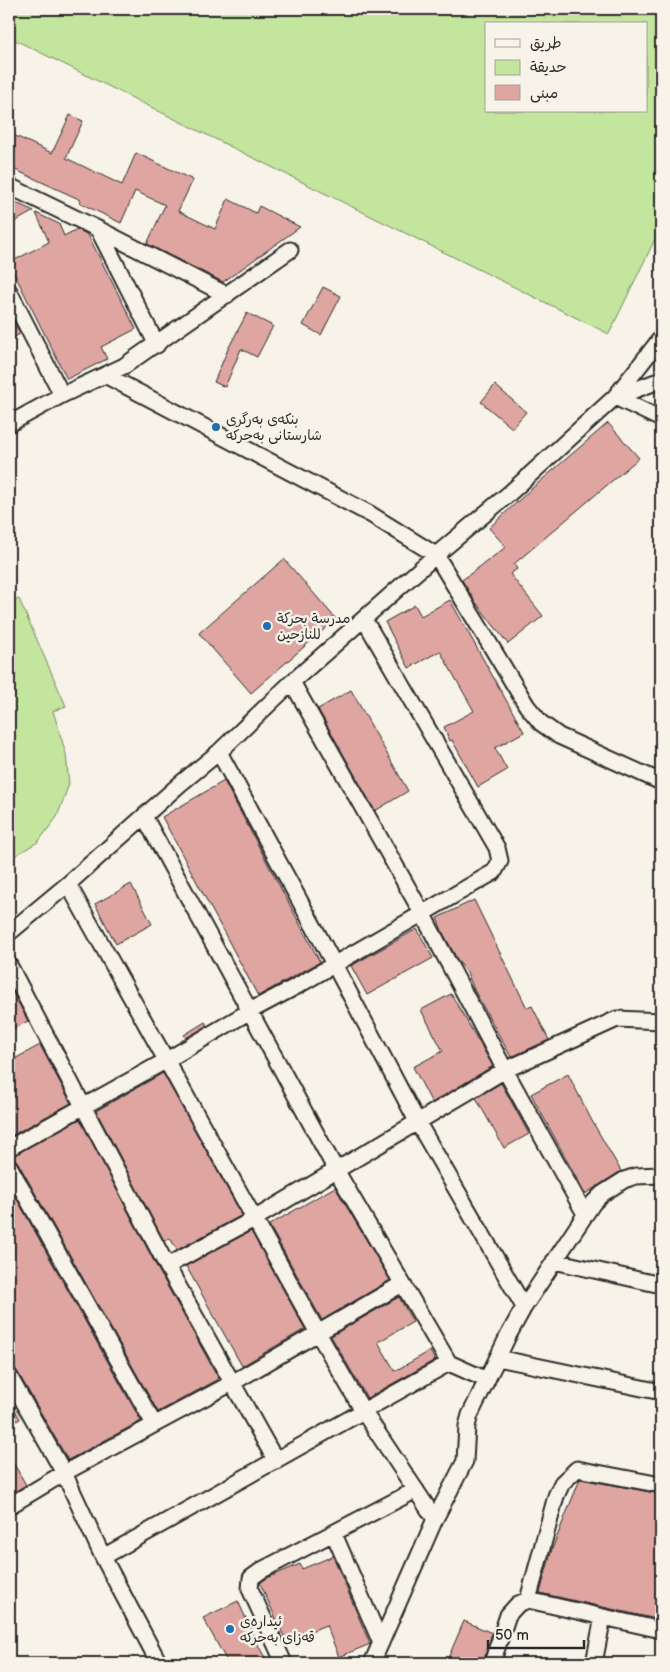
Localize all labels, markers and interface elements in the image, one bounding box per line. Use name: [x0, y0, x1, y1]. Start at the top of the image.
legend: [485, 22, 648, 112]
text: طريق: [530, 34, 562, 53]
text: حديقة: [530, 58, 567, 77]
text: مبنى: [530, 84, 558, 103]
place label: بنکەی بەرگری شارستانی بەحرکە: [226, 411, 322, 444]
marker: بنکەی بەرگری شارستانی بەحرکە: [210, 421, 222, 433]
place label: مدرسة بحركة للنازحين: [277, 610, 350, 643]
marker: مدرسة بحركة للنازحين: [261, 620, 273, 632]
place label: ئیدارەی قەزای بەحرکە: [240, 1613, 315, 1646]
scale bar: [488, 1617, 584, 1649]
marker: ئیدارەی قەزای بەحرکە: [224, 1623, 236, 1635]
text: 50 m: [495, 1626, 529, 1645]

